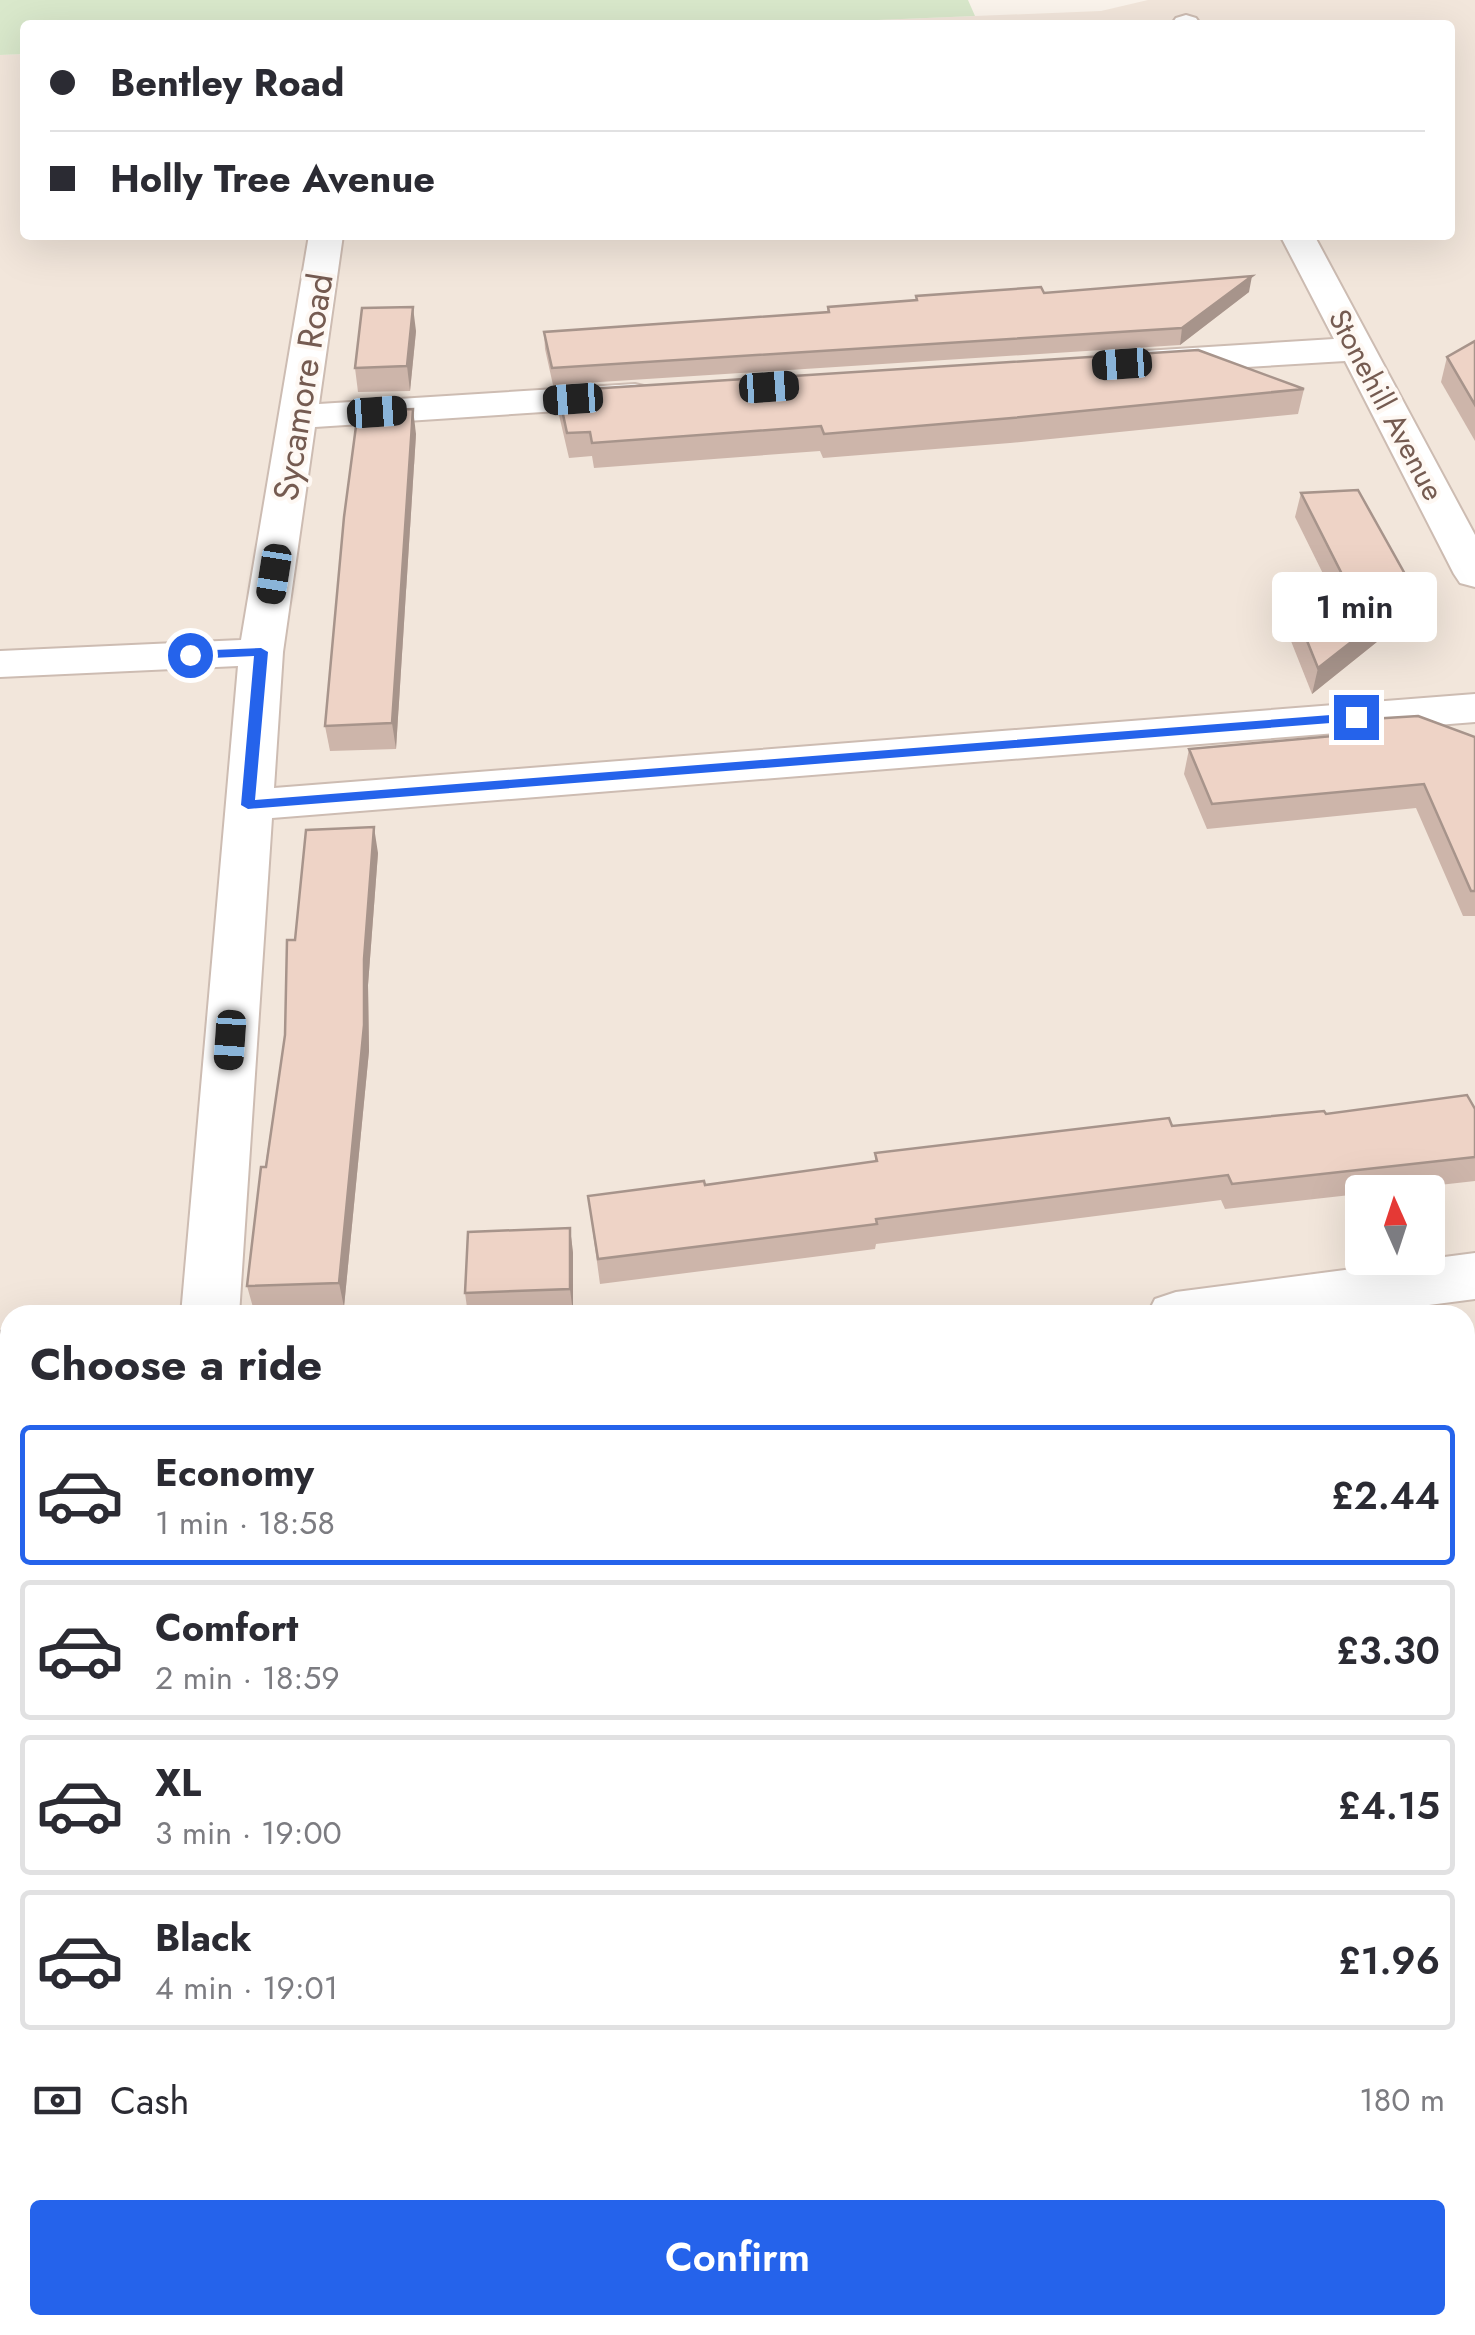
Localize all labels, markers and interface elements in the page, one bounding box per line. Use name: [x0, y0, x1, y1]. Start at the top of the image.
text: Bentley Road: [110, 55, 345, 110]
text: Holly Tree Avenue: [110, 151, 435, 206]
street label: Sycamore Road: [260, 270, 346, 504]
street label: Stonehill Avenue: [1318, 302, 1455, 508]
car: [1091, 347, 1153, 381]
car: [738, 370, 800, 404]
car: [542, 382, 604, 416]
car: [346, 395, 408, 429]
car: [254, 542, 294, 606]
callout: 1 min: [1274, 572, 1438, 642]
text: 1 min: [1316, 584, 1393, 630]
route start: [168, 633, 213, 678]
route end: [1334, 695, 1379, 740]
car: [213, 1009, 247, 1071]
north arrow: [1345, 1175, 1445, 1275]
map controls: [1345, 1175, 1445, 1275]
text: Choose a ride: [30, 1332, 322, 1397]
text: Economy: [155, 1445, 314, 1500]
icon: car: [35, 1450, 125, 1540]
text: £2.44: [1331, 1468, 1440, 1523]
text: 1 min · 18:58: [155, 1500, 335, 1546]
text: Comfort: [155, 1600, 298, 1655]
icon: car: [35, 1605, 125, 1695]
text: £3.30: [1336, 1623, 1440, 1678]
text: 2 min · 18:59: [155, 1655, 340, 1701]
text: XL: [155, 1755, 201, 1810]
icon: car: [35, 1760, 125, 1850]
text: £4.15: [1338, 1778, 1440, 1833]
text: 3 min · 19:00: [155, 1810, 342, 1856]
text: Black: [155, 1910, 252, 1965]
icon: car: [35, 1915, 125, 2005]
text: £1.96: [1338, 1933, 1440, 1988]
text: 4 min · 19:01: [155, 1965, 338, 2011]
icon: cash: [30, 2073, 85, 2128]
text: Cash: [110, 2073, 190, 2128]
text: 180 m: [1359, 2077, 1445, 2123]
button: Confirm: [30, 2200, 1445, 2315]

